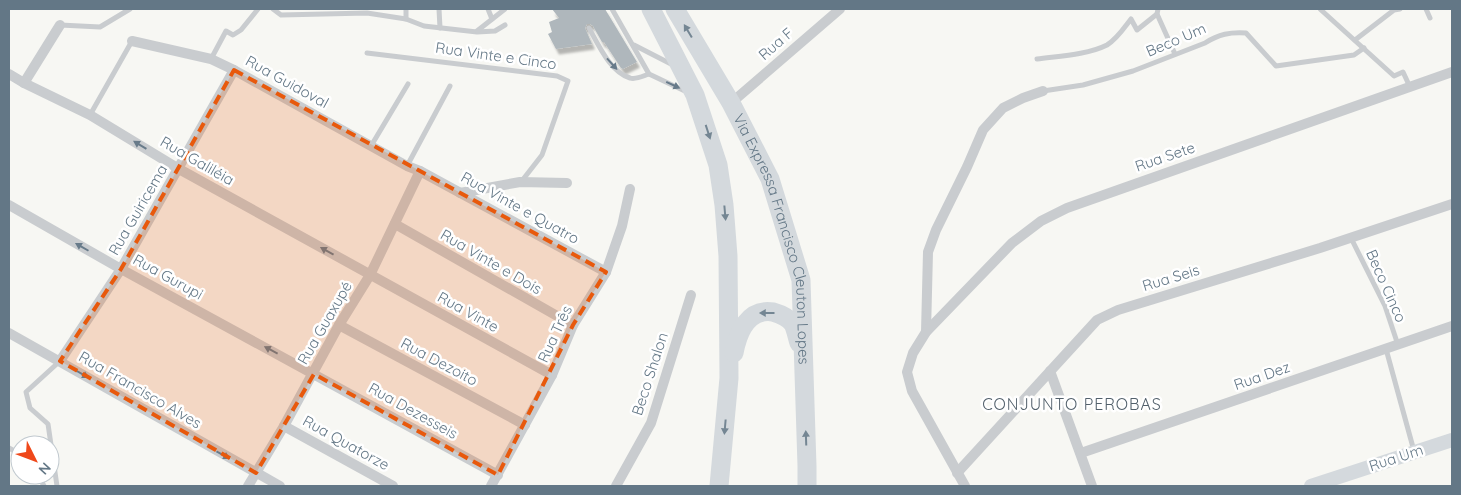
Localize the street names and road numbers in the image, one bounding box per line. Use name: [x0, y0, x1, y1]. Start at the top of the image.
street label: Beco Um: [1143, 18, 1209, 61]
street label: Rua F: [754, 23, 797, 64]
street label: Rua Vinte e Cinco: [434, 38, 558, 73]
street label: Rua Guidoval: [242, 51, 332, 112]
street label: Via Expressa Francisco Cleuton Lopes: [729, 110, 814, 365]
street label: Rua Galiléia: [157, 132, 238, 189]
street label: Rua Sete: [1132, 137, 1197, 176]
street label: Rua Guiricema: [104, 161, 171, 259]
street label: Rua Vinte e Quatro: [458, 167, 583, 248]
street label: Rua Vinte e Dois: [437, 225, 545, 298]
street label: Beco Cinco: [1362, 246, 1411, 325]
street label: Rua Gurupi: [130, 250, 207, 304]
street label: Rua Seis: [1140, 260, 1202, 295]
street label: Rua Guaxupé: [293, 278, 356, 368]
street label: Rua Vinte: [434, 287, 502, 336]
street label: Rua Três: [533, 302, 576, 365]
street label: Beco Shalon: [627, 330, 672, 418]
street label: Rua Dezoito: [398, 333, 481, 390]
street label: Rua Francisco Alves: [76, 347, 205, 432]
street label: Rua Dez: [1231, 357, 1292, 394]
street label: Rua Dezesseis: [365, 378, 461, 443]
street label: Rua Quatorze: [300, 411, 393, 474]
street label: Rua Um: [1366, 440, 1425, 475]

